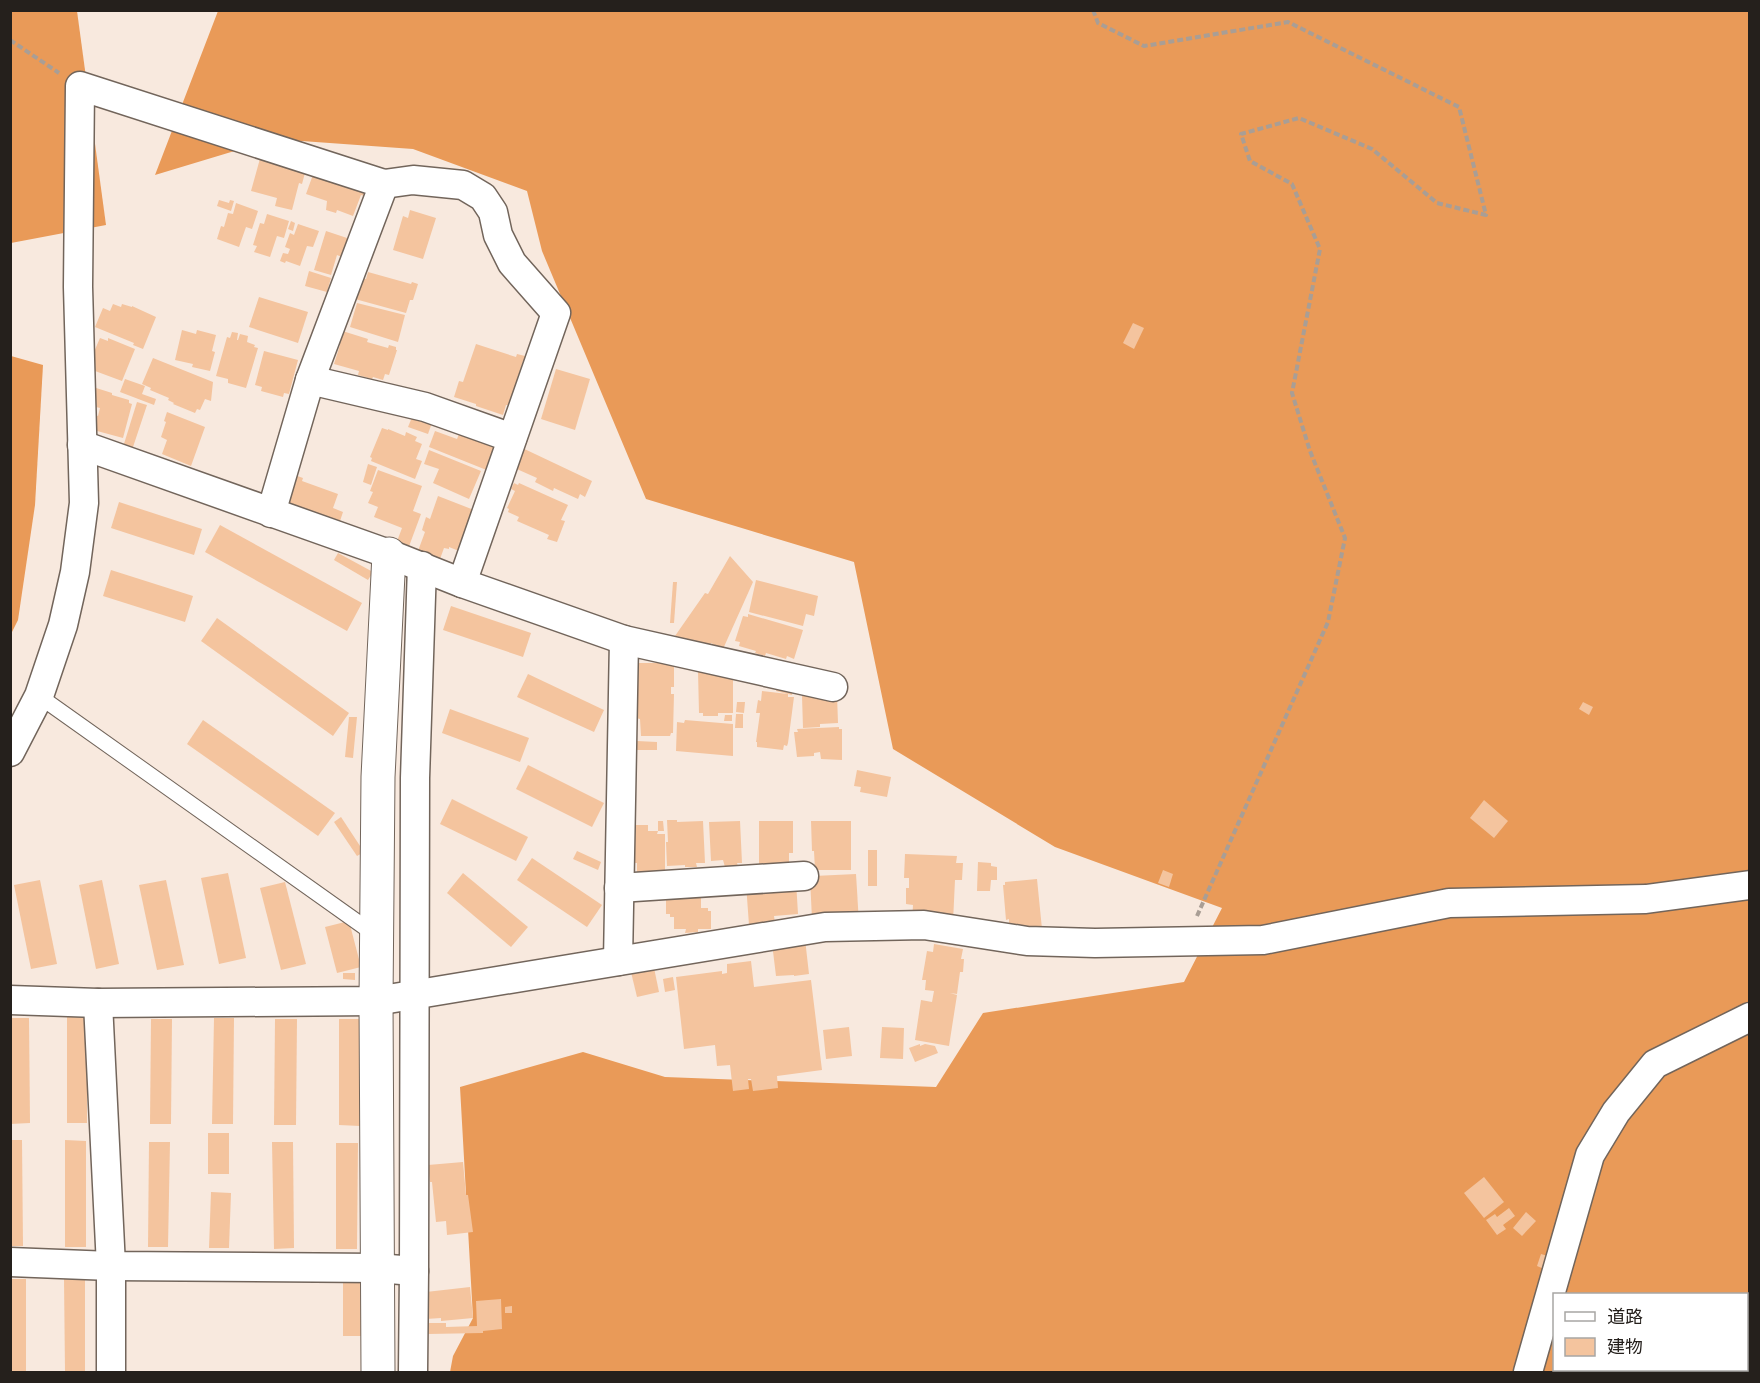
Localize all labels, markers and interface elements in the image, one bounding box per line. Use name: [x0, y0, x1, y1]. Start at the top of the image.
legend: [1553, 1293, 1748, 1371]
text: 道路: [1607, 1304, 1643, 1328]
text: 建物: [1607, 1334, 1643, 1358]

